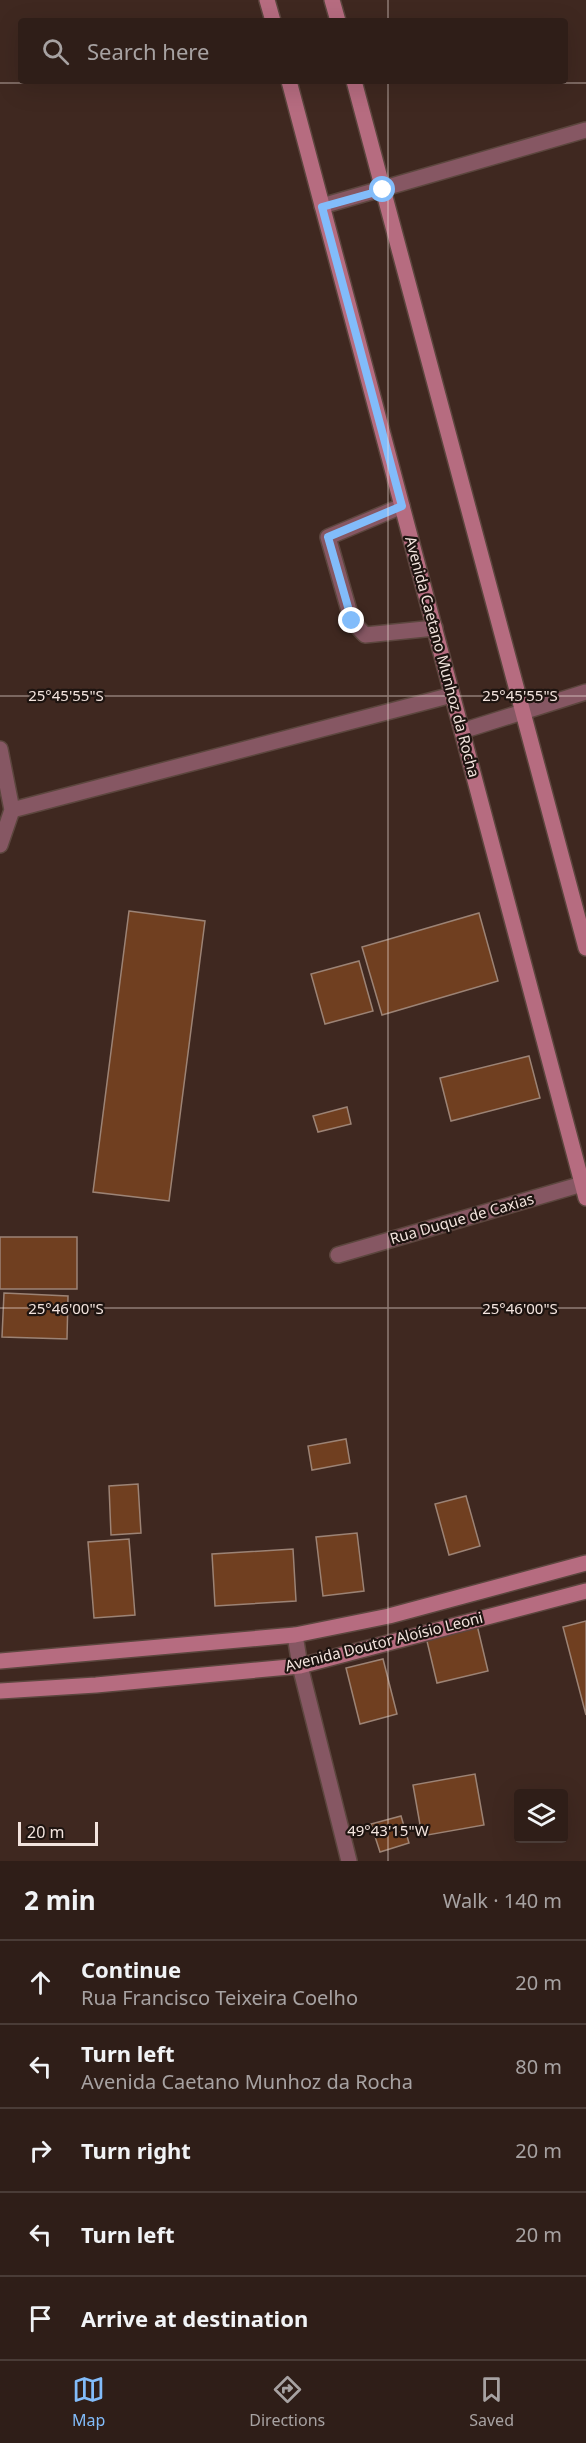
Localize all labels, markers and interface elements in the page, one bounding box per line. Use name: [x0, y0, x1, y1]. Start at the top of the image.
search box: [18, 18, 568, 84]
icon: search: [39, 35, 72, 68]
text: Search here: [87, 36, 209, 66]
route start: [369, 176, 395, 202]
street label: Avenida Caetano Munhoz da Rocha: [401, 534, 485, 780]
route end: [338, 607, 364, 633]
text: 25°45'55"S: [28, 685, 104, 705]
text: 25°45'55"S: [482, 685, 558, 705]
street label: Rua Duque de Caxias: [387, 1188, 536, 1248]
text: 25°46'00"S: [28, 1298, 104, 1318]
text: 25°46'00"S: [482, 1298, 558, 1318]
street label: Avenida Doutor Aloísio Leoni: [283, 1607, 485, 1675]
map controls: [514, 1789, 568, 1843]
button: layers: [514, 1789, 568, 1843]
scale bar: [18, 1819, 98, 1846]
text: 49°43'15"W: [347, 1820, 429, 1840]
text: 20 m: [27, 1821, 64, 1843]
text: 2 min: [24, 1882, 96, 1918]
text: Walk · 140 m: [443, 1887, 562, 1914]
text: Continue: [81, 1954, 181, 1984]
icon: ahead: [24, 1966, 57, 1999]
text: 20 m: [515, 1969, 562, 1996]
text: Rua Francisco Teixeira Coelho: [81, 1984, 358, 2011]
text: Turn left: [81, 2038, 175, 2068]
icon: left: [24, 2050, 57, 2083]
text: 80 m: [515, 2053, 562, 2080]
text: Avenida Caetano Munhoz da Rocha: [81, 2068, 413, 2095]
icon: right: [24, 2134, 57, 2167]
text: Turn right: [81, 2135, 191, 2165]
text: 20 m: [515, 2137, 562, 2164]
icon: left: [24, 2218, 57, 2251]
text: Turn left: [81, 2219, 175, 2249]
text: 20 m: [515, 2221, 562, 2248]
icon: arrive: [24, 2302, 57, 2335]
text: Arrive at destination: [81, 2303, 308, 2333]
tab: Map: [72, 2373, 105, 2431]
tab: Directions: [249, 2373, 325, 2431]
tab: Saved: [469, 2373, 514, 2431]

